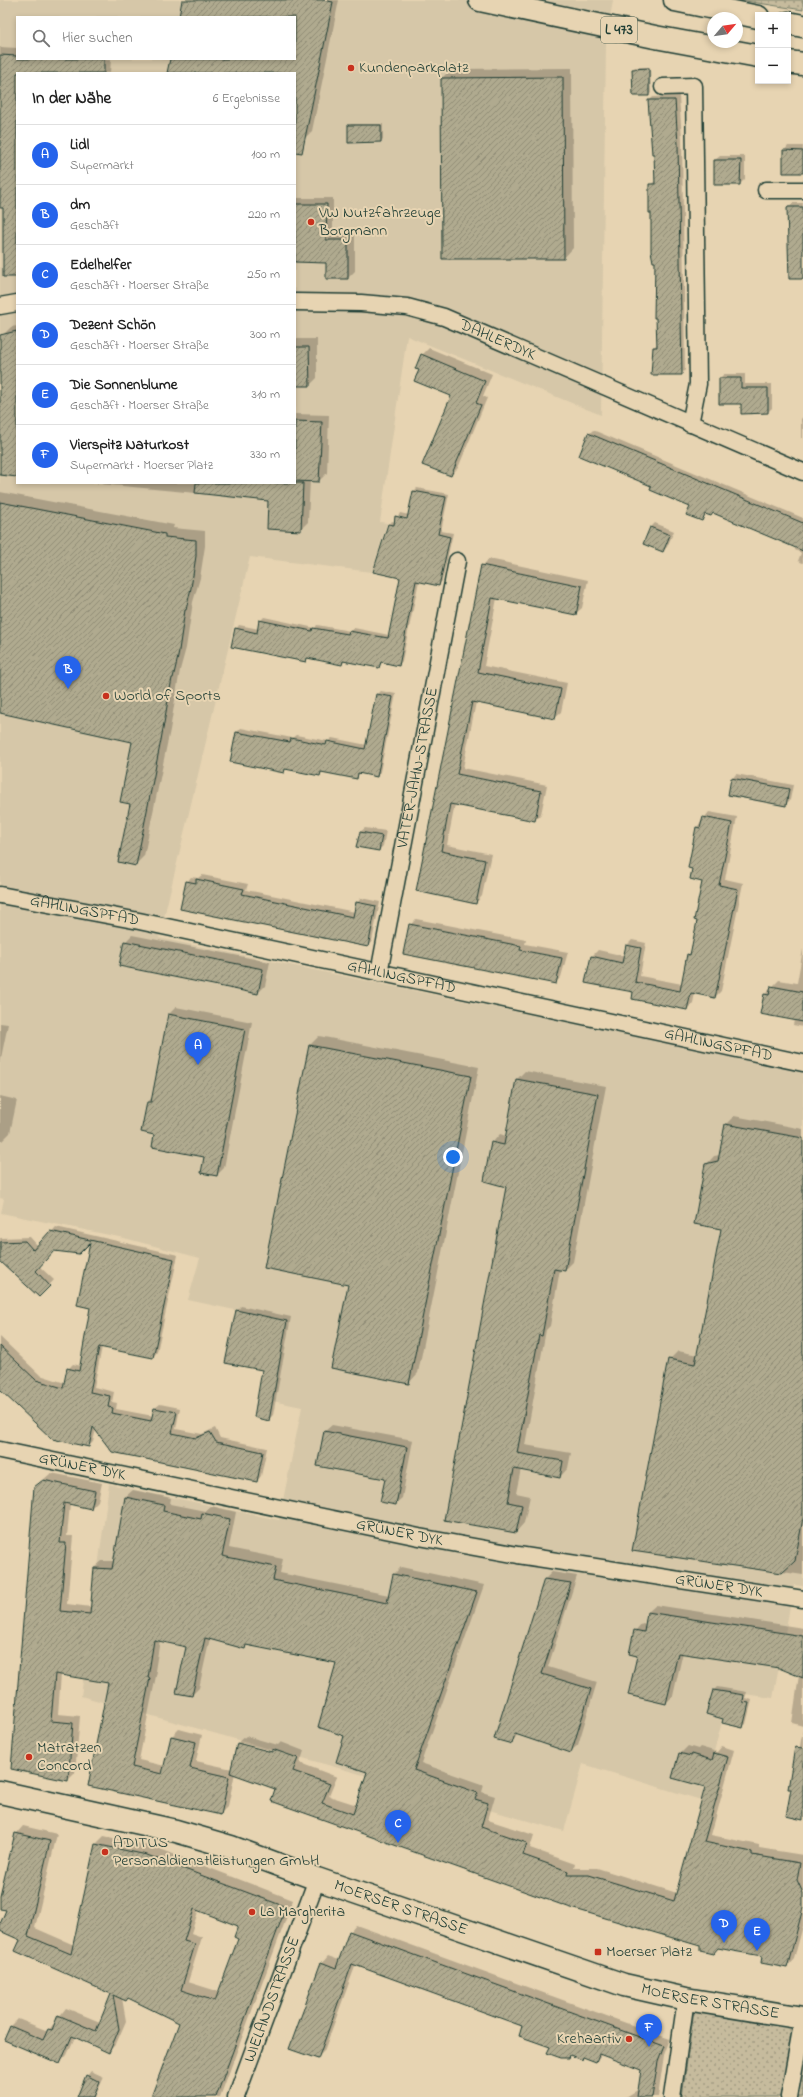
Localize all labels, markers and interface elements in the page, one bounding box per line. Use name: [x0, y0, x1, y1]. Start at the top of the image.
north arrow: [707, 12, 743, 48]
map controls: [755, 12, 791, 84]
button: +: [755, 12, 791, 48]
search box: [16, 16, 296, 60]
road number: L 473: [601, 17, 637, 43]
icon: search: [30, 27, 52, 49]
text: Hier suchen: [62, 27, 133, 49]
button: −: [755, 48, 791, 84]
place label: Kundenparkplatz: [359, 56, 469, 80]
marker: Kundenparkplatz: [346, 63, 356, 73]
text: In der Nähe: [32, 86, 111, 111]
text: 6 Ergebnisse: [213, 89, 280, 108]
text: Lidl: [70, 134, 89, 156]
text: A: [41, 145, 49, 164]
text: 100 m: [251, 145, 280, 164]
text: Supermarkt: [70, 156, 134, 175]
text: dm: [70, 194, 90, 216]
place label: VW Nutzfahrzeuge Borgmann: [318, 201, 442, 243]
text: B: [41, 205, 49, 224]
text: 220 m: [248, 205, 280, 224]
text: Geschäft: [70, 216, 119, 235]
marker: VW Nutzfahrzeuge Borgmann: [306, 217, 316, 227]
text: Edelhelfer: [70, 254, 131, 276]
text: C: [41, 265, 49, 284]
text: 250 m: [247, 265, 280, 284]
text: Geschäft · Moerser Straße: [70, 276, 209, 295]
street label: DAHLERDYK: [455, 313, 540, 367]
text: Dezent Schön: [70, 314, 156, 336]
text: D: [40, 325, 50, 344]
text: 300 m: [250, 325, 280, 344]
text: Geschäft · Moerser Straße: [70, 336, 209, 355]
text: Die Sonnenblume: [70, 374, 177, 396]
text: E: [41, 385, 49, 404]
text: 310 m: [252, 385, 280, 404]
text: Geschäft · Moerser Straße: [70, 396, 209, 415]
text: Vierspitz Naturkost: [70, 434, 189, 456]
text: F: [41, 445, 49, 464]
text: 330 m: [250, 445, 280, 464]
text: Supermarkt · Moerser Platz: [70, 456, 213, 475]
pin: B: [55, 656, 81, 689]
place label: World of Sports: [114, 684, 221, 708]
street label: VATER-JAHN-STRASSE: [391, 685, 445, 851]
marker: World of Sports: [101, 691, 111, 701]
street label: GAHLINGSPFAD: [28, 889, 141, 933]
street label: GAHLINGSPFAD: [345, 954, 458, 1000]
street label: GAHLINGSPFAD: [662, 1022, 775, 1068]
pin: A: [185, 1032, 211, 1065]
your location: [443, 1147, 463, 1167]
street label: GRÜNER DYK: [37, 1446, 128, 1488]
street label: GRÜNER DYK: [354, 1512, 445, 1553]
street label: GRÜNER DYK: [674, 1567, 765, 1605]
place label: Matratzen Concord: [37, 1736, 102, 1778]
marker: Matratzen Concord: [24, 1752, 34, 1762]
pin: C: [385, 1810, 411, 1843]
place label: ADITUS Personaldienstleistungen GmbH: [113, 1831, 319, 1873]
marker: ADITUS Personaldienstleistungen GmbH: [100, 1847, 110, 1857]
street label: MOERSER STRASSE: [331, 1874, 471, 1942]
place label: La Margherita: [260, 1900, 345, 1924]
marker: La Margherita: [247, 1907, 257, 1917]
pin: D: [711, 1910, 737, 1943]
pin: E: [744, 1918, 770, 1951]
street label: WIELANDSTRASSE: [238, 1933, 307, 2066]
place label: Moerser Platz: [606, 1940, 692, 1964]
marker: Moerser Platz: [593, 1947, 603, 1957]
street label: MOERSER STRASSE: [639, 1977, 781, 2026]
pin: F: [636, 2014, 662, 2047]
place label: Krehaartiv: [557, 2027, 622, 2051]
marker: Krehaartiv: [624, 2034, 634, 2044]

